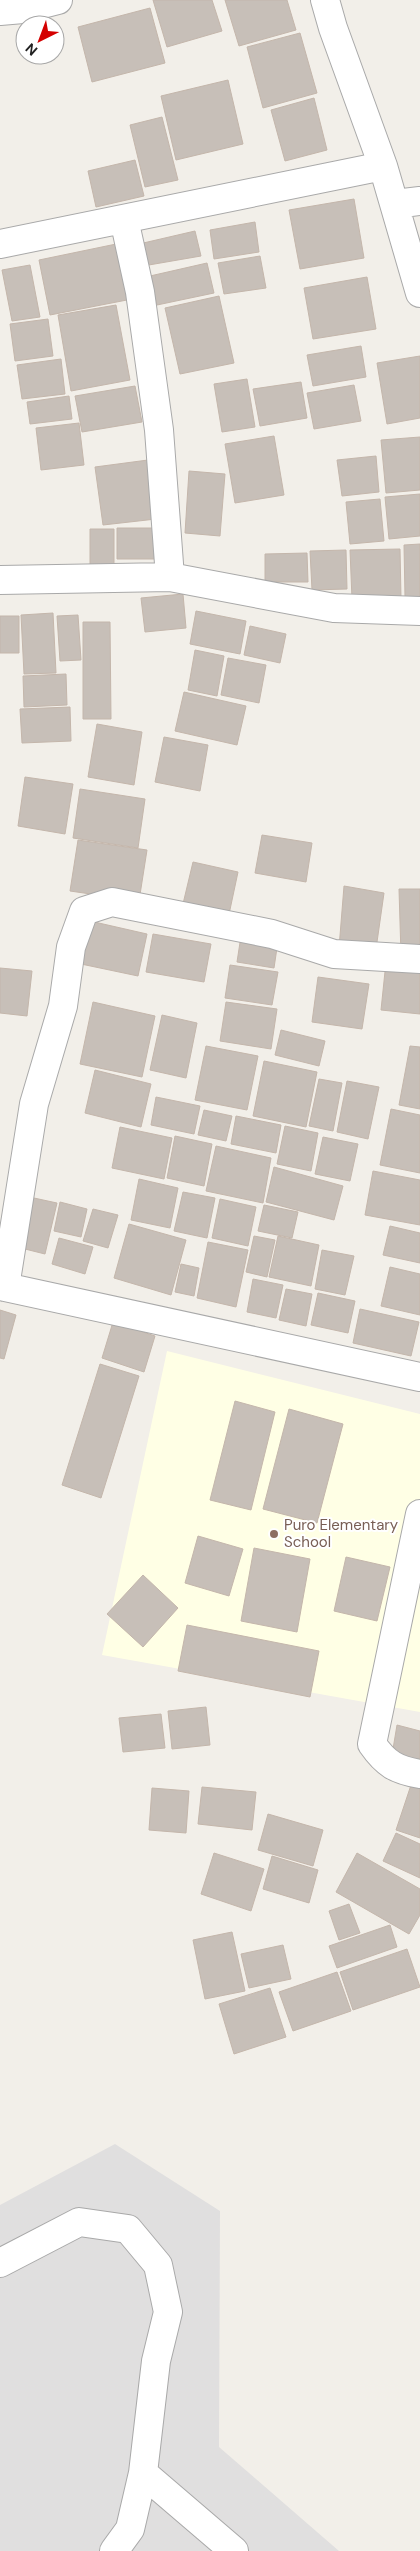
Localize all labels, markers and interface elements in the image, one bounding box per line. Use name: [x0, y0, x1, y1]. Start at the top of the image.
north arrow: [15, 15, 65, 65]
text: N: [21, 40, 41, 60]
place label: Puro Elementary School: [284, 1515, 399, 1552]
marker: Puro Elementary School: [268, 1528, 280, 1540]

